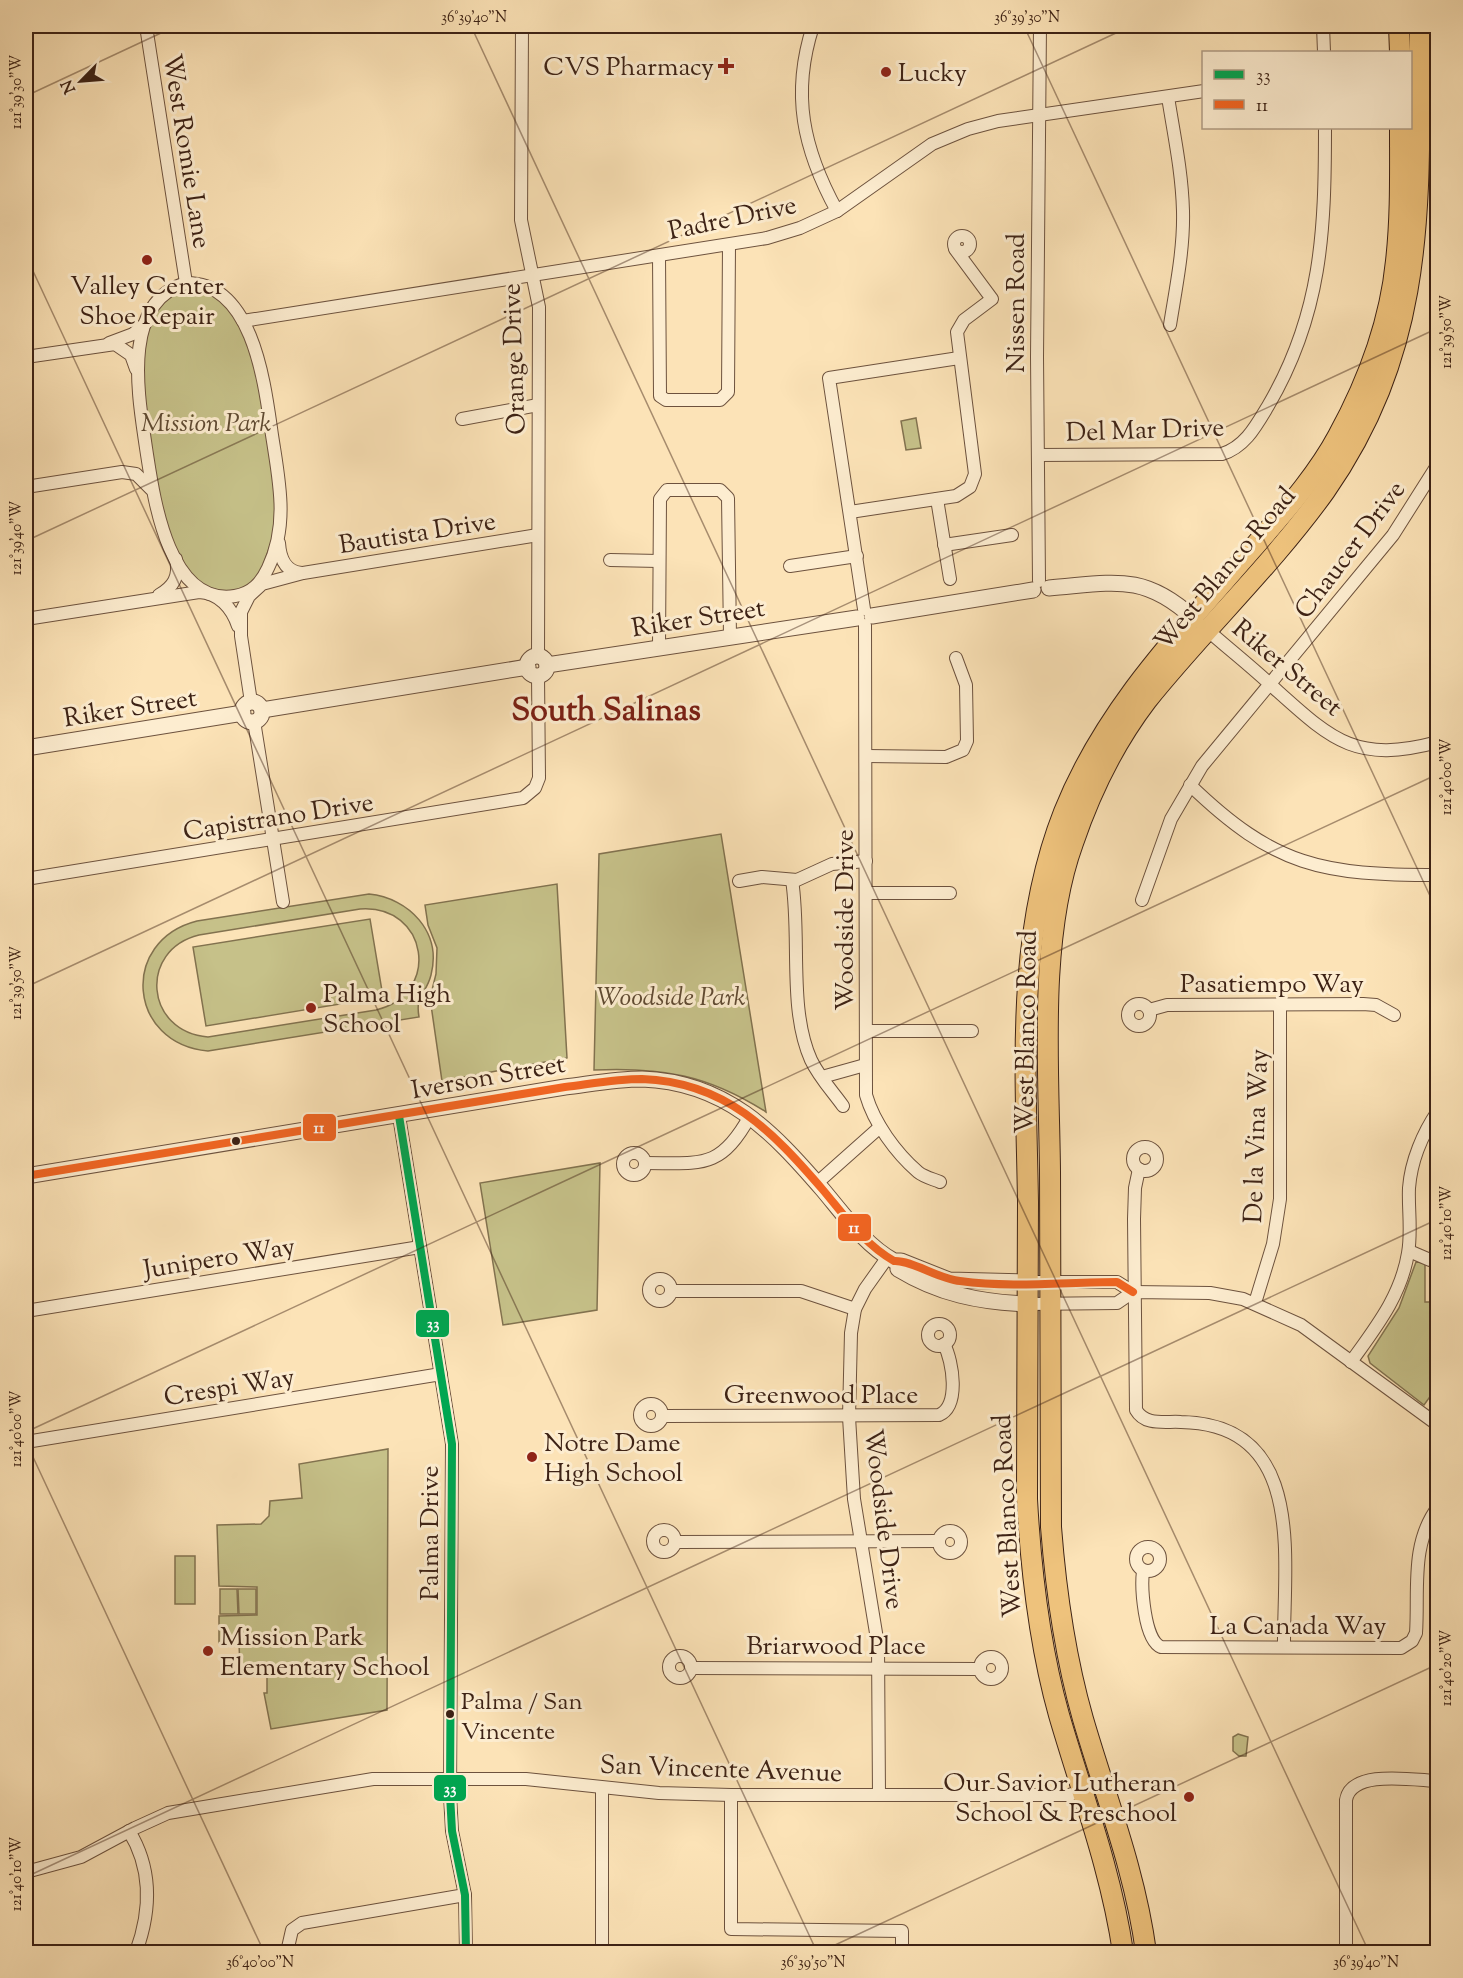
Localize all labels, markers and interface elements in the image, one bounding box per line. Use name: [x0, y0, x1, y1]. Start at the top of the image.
text: 36°39'40"N: [441, 8, 507, 29]
text: 36°39'30"N: [994, 8, 1060, 29]
place label: CVS Pharmacy: [543, 50, 714, 87]
north arrow: [51, 51, 111, 111]
street label: West Romie Lane: [152, 51, 219, 251]
legend: [1202, 51, 1412, 129]
text: 121°39'30"W: [7, 54, 28, 129]
place label: Lucky: [898, 56, 967, 93]
marker: CVS Pharmacy: [719, 59, 733, 73]
text: 33: [1256, 64, 1271, 90]
marker: Lucky: [879, 65, 893, 79]
text: N: [56, 75, 83, 97]
text: 11: [1256, 94, 1268, 120]
street label: Padre Drive: [665, 188, 800, 251]
street label: Nissen Road: [999, 233, 1036, 373]
marker: Valley Center Shoe Repair: [140, 253, 154, 267]
place label: Valley Center Shoe Repair: [70, 269, 224, 336]
street label: Orange Drive: [494, 282, 537, 435]
text: 121°39'50"W: [1437, 295, 1458, 369]
park label: Mission Park: [141, 406, 271, 443]
street label: Del Mar Drive: [1065, 410, 1225, 453]
street label: Chaucer Drive: [1287, 474, 1415, 627]
street label: West Blanco Road: [1146, 479, 1306, 660]
text: 121°39'40"W: [7, 500, 28, 575]
street label: Bautista Drive: [336, 504, 499, 565]
street label: Riker Street: [629, 591, 768, 648]
street label: Riker Street: [1223, 612, 1350, 726]
street label: Riker Street: [61, 681, 200, 738]
district label: South Salinas: [511, 689, 701, 735]
text: 121°40'00"W: [1437, 738, 1458, 815]
street label: Capistrano Drive: [180, 785, 376, 852]
street label: Woodside Drive: [828, 829, 865, 1011]
street label: West Blanco Road: [1007, 930, 1048, 1134]
text: 121°39'50"W: [7, 946, 28, 1020]
street label: Pasatiempo Way: [1180, 967, 1364, 1004]
place label: Palma High School: [323, 977, 451, 1044]
park label: Woodside Park: [596, 980, 746, 1017]
marker: Palma High School: [304, 1001, 318, 1015]
street label: Iverson Street: [409, 1047, 568, 1110]
street label: De la Vina Way: [1236, 1048, 1279, 1224]
line badge: 11: [302, 1113, 337, 1142]
text: 11: [314, 1118, 325, 1141]
unlabelled marker: [230, 1135, 242, 1147]
text: 121°40'10"W: [1437, 1185, 1458, 1260]
line badge: 11: [837, 1213, 872, 1242]
text: 11: [849, 1218, 860, 1241]
street label: Junipero Way: [139, 1229, 298, 1290]
line badge: 33: [415, 1309, 450, 1338]
text: 33: [427, 1314, 440, 1337]
street label: Crespi Way: [161, 1360, 297, 1417]
street label: Greenwood Place: [724, 1378, 918, 1415]
text: 121°40'00"W: [7, 1390, 28, 1467]
street label: West Blanco Road: [985, 1413, 1032, 1619]
place label: Notre Dame High School: [544, 1426, 683, 1493]
street label: Woodside Drive: [853, 1427, 912, 1612]
marker: Notre Dame High School: [525, 1450, 539, 1464]
street label: Palma Drive: [413, 1465, 450, 1601]
street label: La Canada Way: [1210, 1609, 1387, 1646]
place label: Mission Park Elementary School: [220, 1620, 430, 1687]
street label: Briarwood Place: [746, 1629, 926, 1666]
text: 121°40'20"W: [1437, 1629, 1458, 1706]
marker: Mission Park Elementary School: [201, 1644, 215, 1658]
place label: Palma / San Vincente: [461, 1686, 583, 1750]
marker: Palma / San Vincente: [444, 1708, 456, 1720]
street label: San Vincente Avenue: [599, 1748, 843, 1793]
place label: Our Savior Lutheran School & Preschool: [943, 1766, 1177, 1833]
line badge: 33: [433, 1774, 467, 1802]
text: 33: [444, 1779, 457, 1802]
marker: Our Savior Lutheran School & Preschool: [1182, 1790, 1196, 1804]
text: 121°40'10"W: [7, 1836, 28, 1911]
text: 36°40'00"N: [226, 1953, 294, 1974]
text: 36°39'50"N: [780, 1953, 846, 1974]
text: 36°39'40"N: [1333, 1953, 1399, 1974]

